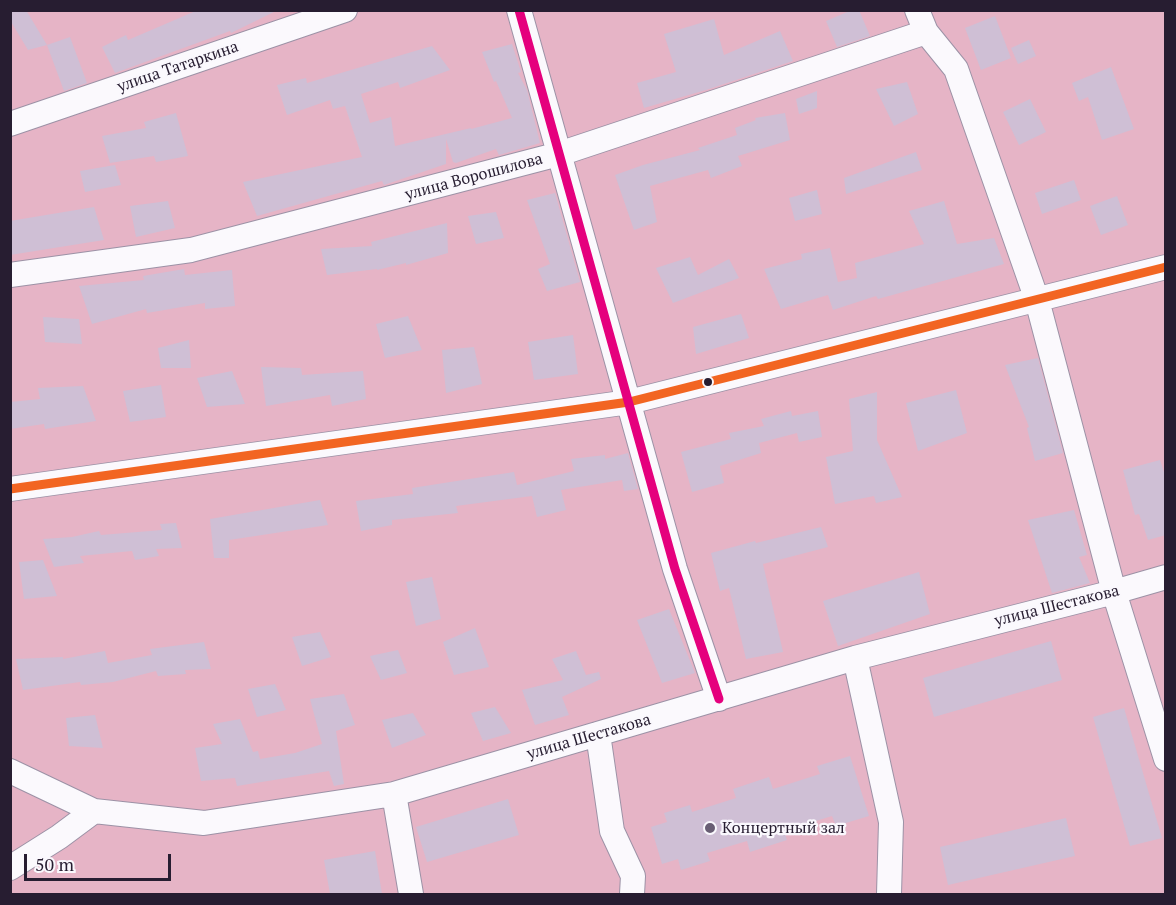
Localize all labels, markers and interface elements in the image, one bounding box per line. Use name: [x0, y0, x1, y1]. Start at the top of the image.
street label: улица Татаркина: [115, 37, 241, 97]
street label: улица Ворошилова: [403, 149, 545, 205]
unlabelled marker: [702, 376, 714, 388]
street label: улица Шестакова: [993, 581, 1121, 631]
street label: улица Шестакова: [525, 710, 653, 764]
place label: Концертный зал: [722, 818, 845, 838]
marker: Концертный зал: [703, 821, 717, 835]
scale bar: [27, 842, 174, 880]
text: 50 m: [35, 852, 74, 876]

